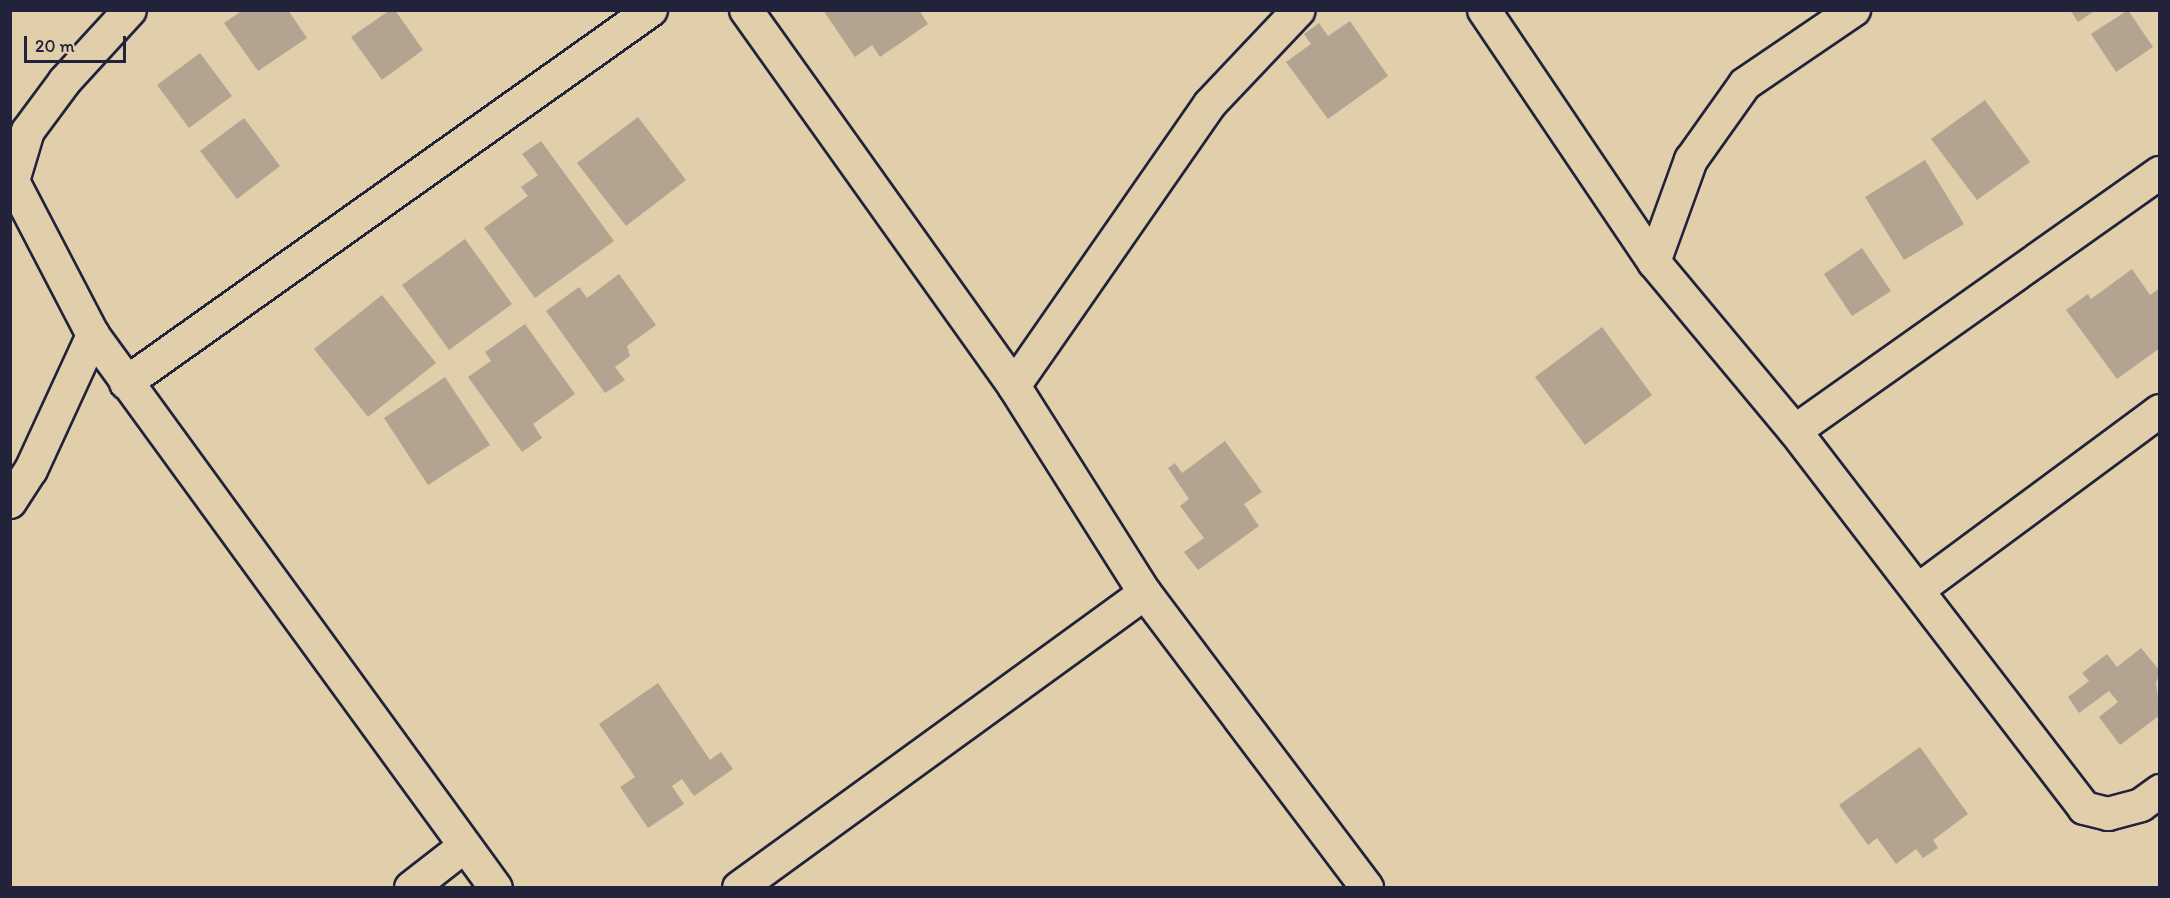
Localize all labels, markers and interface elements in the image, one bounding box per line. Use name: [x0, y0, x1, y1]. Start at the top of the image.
scale bar: [27, 24, 129, 62]
text: 20 m: [35, 35, 75, 57]

